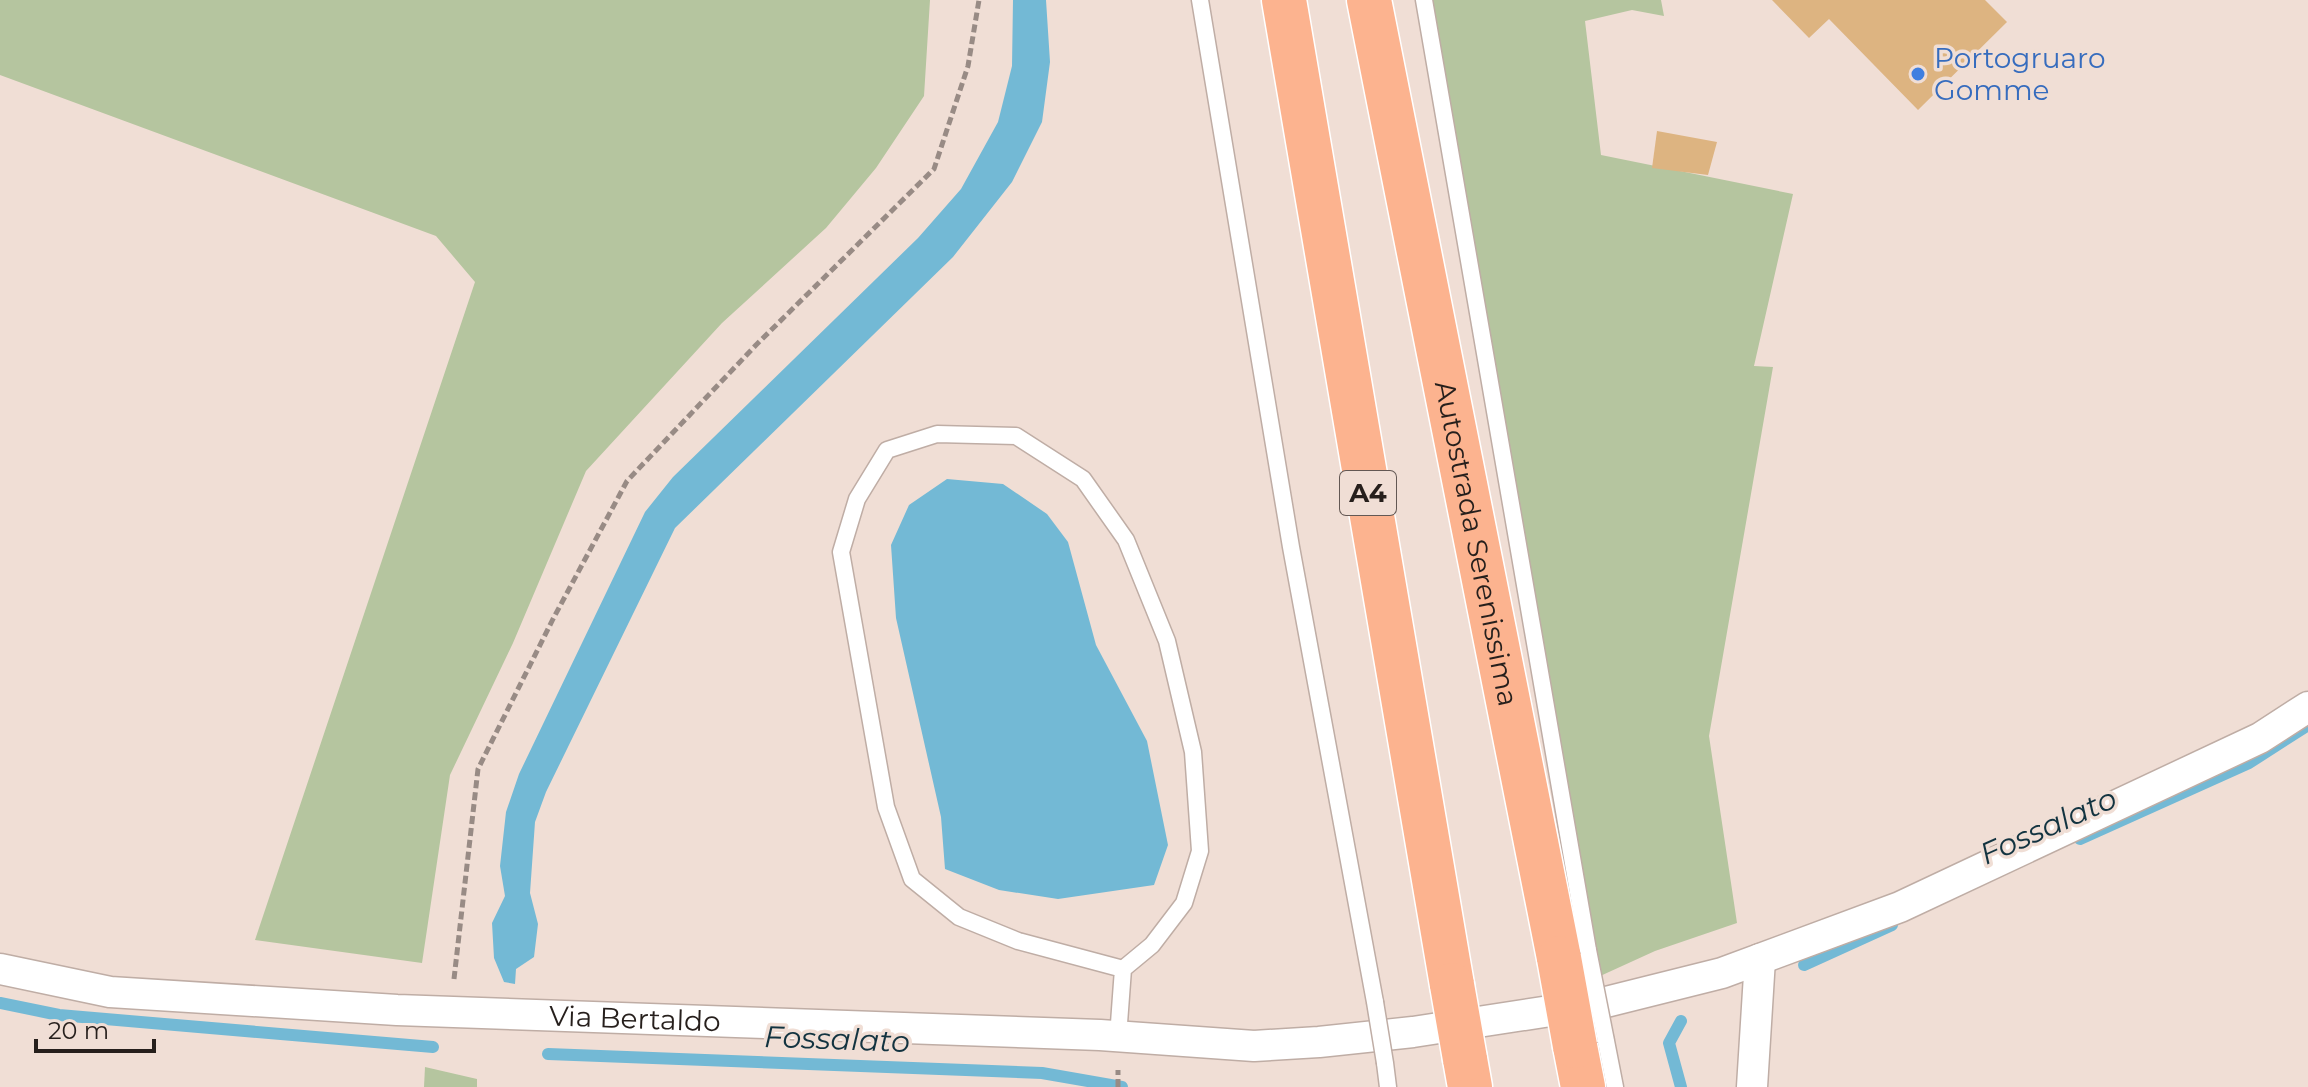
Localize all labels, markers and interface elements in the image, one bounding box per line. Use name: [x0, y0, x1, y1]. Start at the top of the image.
place label: Portogruaro Gomme: [1934, 41, 2106, 107]
marker: Portogruaro Gomme: [1909, 65, 1927, 83]
street label: Autostrada Serenissima: [1428, 378, 1526, 709]
road number: A4: [1340, 471, 1396, 515]
water label: Fossalato: [1974, 779, 2122, 873]
street label: Via Bertaldo: [549, 998, 721, 1038]
scale bar: [36, 1003, 154, 1053]
text: 20 m: [48, 1016, 109, 1045]
water label: Fossalato: [764, 1018, 910, 1060]

